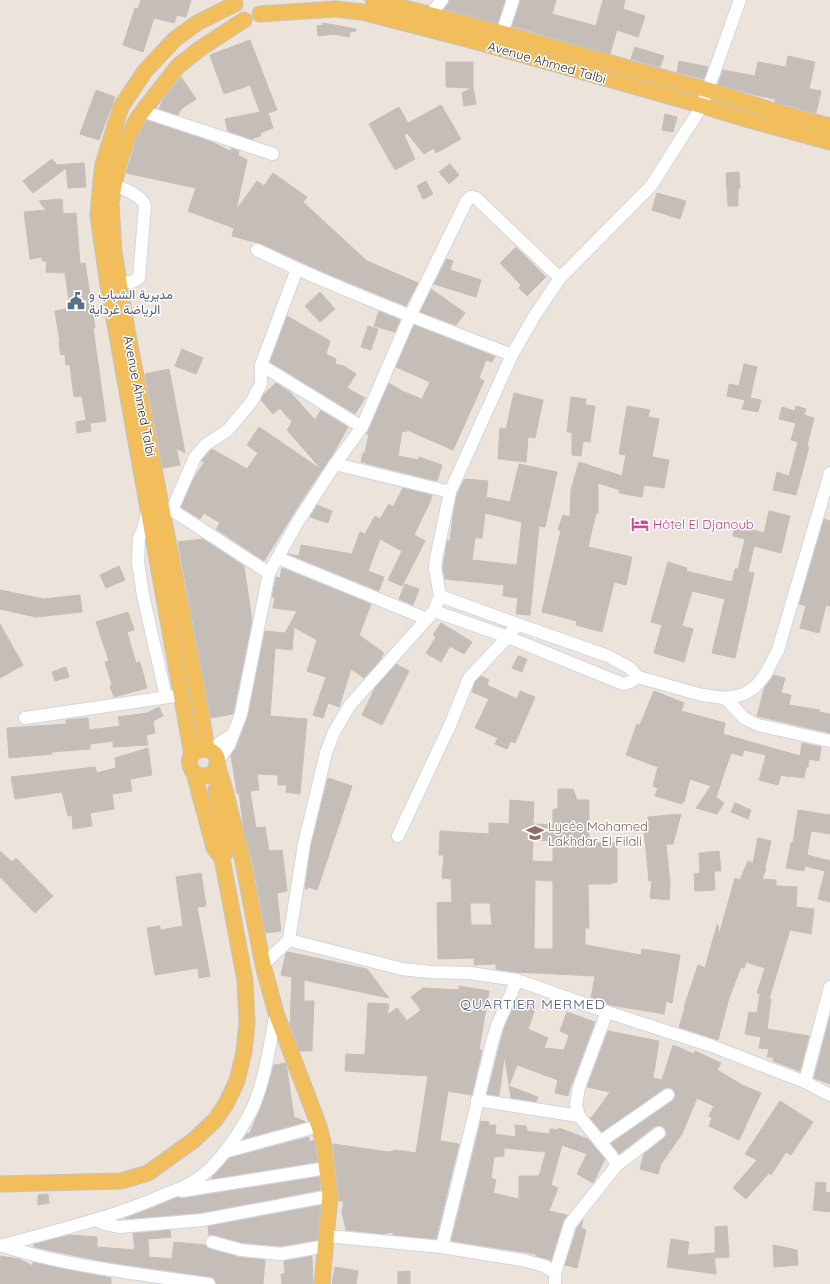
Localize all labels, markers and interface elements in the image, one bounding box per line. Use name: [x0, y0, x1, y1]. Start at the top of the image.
street label: Avenue Ahmed Talbi: [486, 37, 608, 87]
place label: مديرية الشباب و الرياضة غرداية: [89, 286, 173, 318]
public building icon: مديرية الشباب و الرياضة غرداية: [66, 291, 86, 311]
street label: Avenue Ahmed Talbi: [120, 334, 160, 458]
hotel icon: Hôtel El Djanoub: [630, 514, 650, 534]
place label: Hôtel El Djanoub: [653, 516, 754, 532]
place label: Lycée Mohamed Lakhdar El Filali: [548, 818, 648, 849]
school or university icon: Lycée Mohamed Lakhdar El Filali: [525, 823, 545, 843]
district label: QUARTIER MERMED: [460, 995, 606, 1013]

